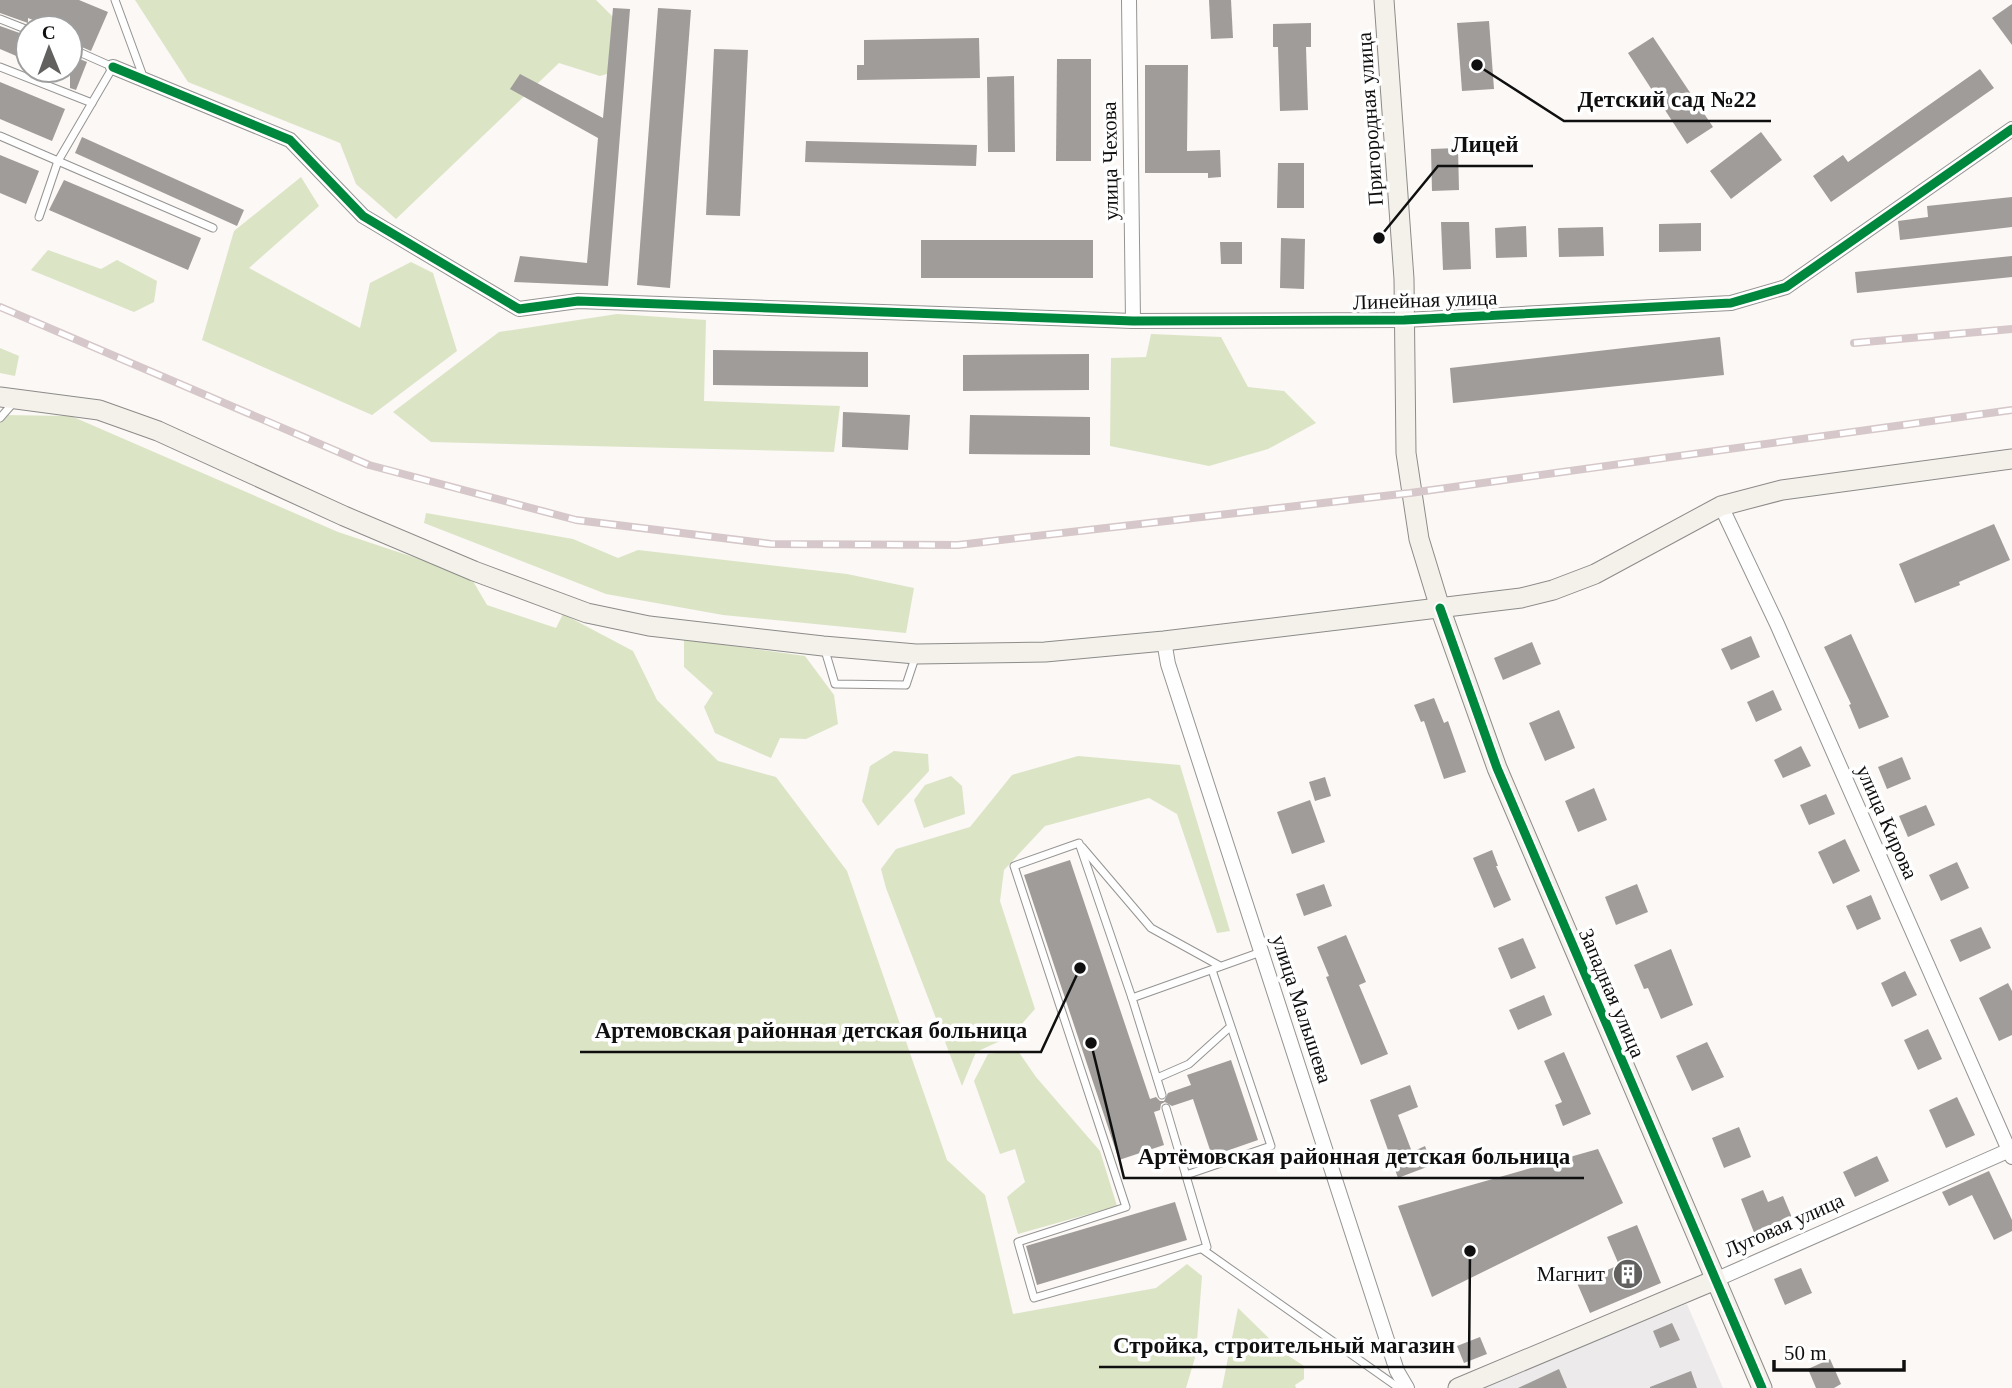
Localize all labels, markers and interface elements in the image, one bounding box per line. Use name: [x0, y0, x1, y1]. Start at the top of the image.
north arrow: [14, 14, 84, 84]
text: С: [42, 22, 56, 43]
street label: Пригородная улица: [1352, 31, 1388, 207]
callout: Детский сад №22: [1564, 77, 1771, 121]
text: Детский сад №22: [1577, 87, 1757, 112]
street label: улица Чехова: [1097, 101, 1123, 221]
callout: Лицей: [1438, 122, 1533, 166]
text: Лицей: [1451, 132, 1519, 157]
street label: Линейная улица: [1352, 285, 1498, 315]
street label: улица Кирова: [1851, 761, 1923, 883]
street label: Западная улица: [1574, 925, 1650, 1062]
street label: улица Малышева: [1267, 932, 1337, 1087]
callout: Артемовская районная детская больница: [580, 1008, 1041, 1052]
text: Артемовская районная детская больница: [595, 1018, 1028, 1043]
callout: Артёмовская районная детская больница: [1124, 1134, 1584, 1178]
text: Артёмовская районная детская больница: [1138, 1144, 1571, 1169]
street label: Луговая улица: [1720, 1188, 1848, 1262]
building icon: Магнит: [1611, 1257, 1645, 1291]
place label: Магнит: [1537, 1262, 1605, 1286]
callout: Стройка, строительный магазин: [1099, 1323, 1469, 1367]
scale bar: [1774, 1328, 1904, 1372]
text: Стройка, строительный магазин: [1113, 1333, 1455, 1358]
text: 50 m: [1784, 1341, 1827, 1365]

